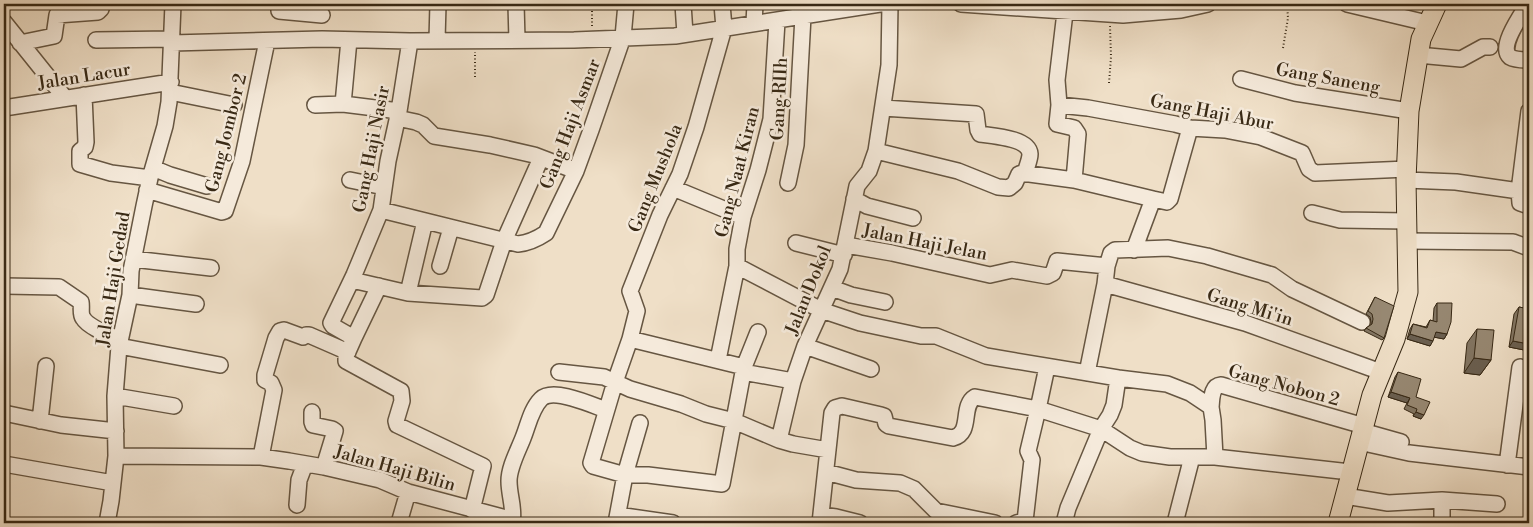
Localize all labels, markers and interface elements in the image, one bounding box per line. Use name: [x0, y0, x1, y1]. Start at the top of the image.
street label: Gang Haji Asmar: [535, 55, 606, 193]
street label: Gang RIIh: [766, 57, 793, 141]
street label: Jalan Lacur: [35, 58, 132, 95]
street label: Gang Saneng: [1274, 58, 1382, 99]
street label: Gang Jombor 2: [201, 71, 252, 195]
street label: Gang Haji Nasir: [348, 83, 395, 215]
street label: Gang Haji Abur: [1148, 89, 1276, 136]
street label: Gang Naat Kiran: [710, 104, 765, 240]
street label: Gang Mushola: [623, 120, 688, 236]
street label: Jalan Haji Gedad: [91, 209, 136, 349]
street label: Jalan Haji Jelan: [860, 219, 989, 266]
street label: Jalan Dokol: [780, 242, 837, 339]
street label: Gang Mi'in: [1204, 284, 1296, 332]
street label: Gang Nobon 2: [1226, 360, 1342, 411]
street label: Jalan Haji Bilin: [331, 440, 458, 497]

